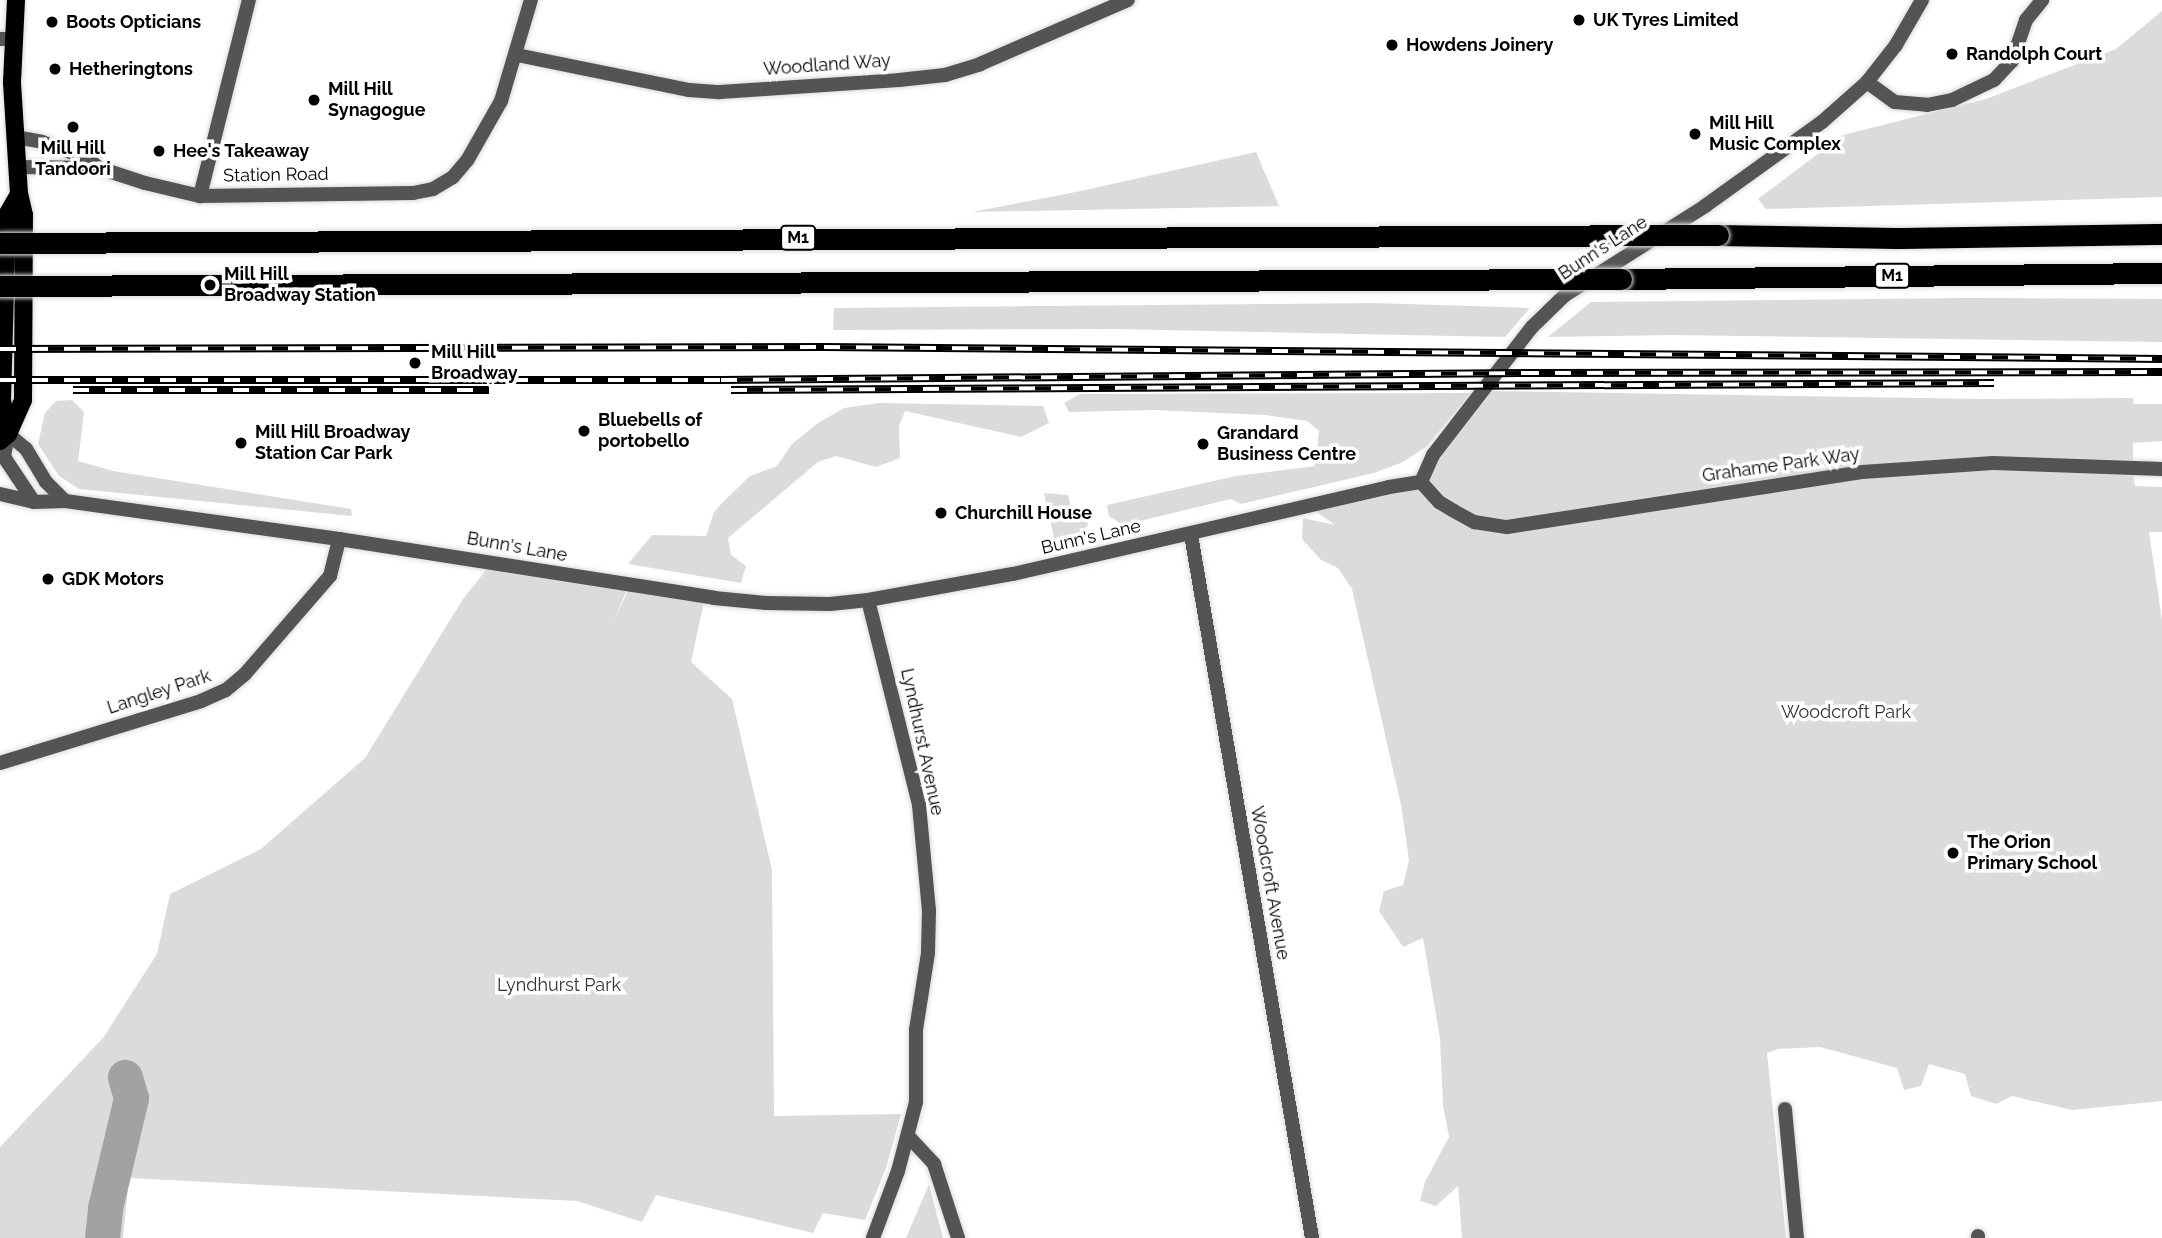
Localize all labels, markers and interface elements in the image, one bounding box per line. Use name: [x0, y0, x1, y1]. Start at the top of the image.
place label: UK Tyres Limited: [1593, 9, 1739, 31]
place label: Boots Opticians: [66, 11, 201, 33]
marker: UK Tyres Limited: [1571, 12, 1587, 28]
marker: Boots Opticians: [44, 14, 60, 30]
place label: Howdens Joinery: [1406, 34, 1554, 56]
marker: Howdens Joinery: [1384, 37, 1400, 53]
place label: Randolph Court: [1966, 43, 2102, 65]
marker: Randolph Court: [1944, 46, 1960, 62]
street label: Woodland Way: [762, 50, 892, 80]
place label: Hetheringtons: [69, 58, 193, 80]
marker: Hetheringtons: [47, 61, 63, 77]
place label: Mill Hill Synagogue: [328, 79, 425, 122]
marker: Mill Hill Synagogue: [306, 92, 322, 108]
place label: Mill Hill Music Complex: [1709, 113, 1841, 156]
marker: Mill Hill Tandoori: [65, 119, 81, 135]
marker: Mill Hill Music Complex: [1687, 126, 1703, 142]
place label: Mill Hill Tandoori: [35, 138, 111, 180]
place label: Hee's Takeaway: [173, 140, 310, 162]
marker: Hee's Takeaway: [151, 143, 167, 159]
street label: Station Road: [223, 163, 329, 187]
street label: Bunn's Lane: [1555, 211, 1651, 285]
road number: M1: [779, 226, 817, 250]
place label: Mill Hill Broadway Station: [224, 264, 376, 306]
road number: M1: [1873, 264, 1911, 288]
marker: Mill Hill Broadway Station: [202, 277, 218, 293]
place label: Mill Hill Broadway: [431, 342, 518, 384]
marker: Mill Hill Broadway: [405, 353, 425, 373]
place label: Bluebells of portobello: [598, 410, 702, 452]
place label: Mill Hill Broadway Station Car Park: [255, 422, 411, 464]
marker: Bluebells of portobello: [576, 423, 592, 439]
place label: Grandard Business Centre: [1217, 423, 1356, 466]
marker: Mill Hill Broadway Station Car Park: [233, 435, 249, 451]
marker: Grandard Business Centre: [1195, 436, 1211, 452]
street label: Grahame Park Way: [1701, 443, 1861, 487]
place label: Churchill House: [955, 502, 1092, 524]
marker: Churchill House: [933, 505, 949, 521]
street label: Bunn's Lane: [1039, 515, 1143, 559]
street label: Bunn's Lane: [465, 528, 569, 566]
place label: GDK Motors: [62, 568, 164, 590]
marker: GDK Motors: [40, 571, 56, 587]
street label: Langley Park: [104, 665, 214, 719]
street label: Lyndhurst Avenue: [896, 666, 948, 818]
park label: Woodcroft Park: [1781, 701, 1911, 723]
street label: Woodcroft Avenue: [1246, 804, 1294, 962]
place label: The Orion Primary School: [1967, 832, 2098, 874]
marker: The Orion Primary School: [1945, 845, 1961, 861]
park label: Lyndhurst Park: [497, 974, 621, 996]

